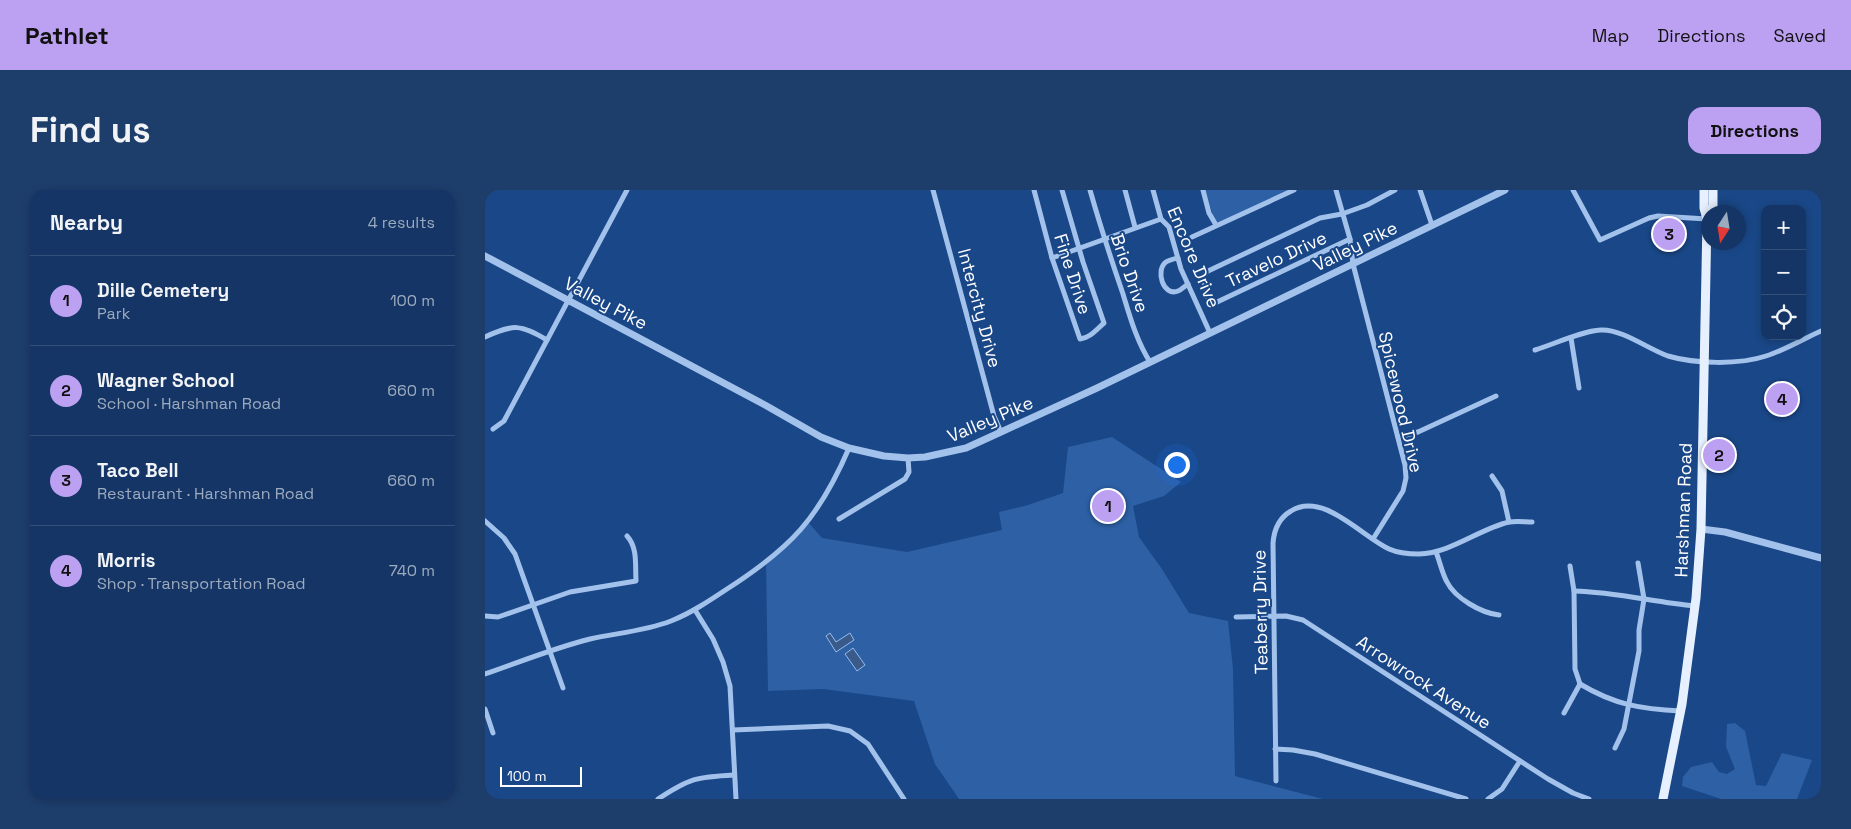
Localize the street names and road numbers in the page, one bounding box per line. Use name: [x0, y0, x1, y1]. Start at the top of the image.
street label: Encore Drive: [1162, 203, 1226, 311]
street label: Valley Pike: [1309, 216, 1401, 276]
street label: Travelo Drive: [1222, 226, 1330, 292]
street label: Fine Drive: [1049, 231, 1097, 317]
street label: Brio Drive: [1106, 231, 1154, 315]
street label: Intercity Drive: [953, 246, 1007, 370]
street label: Valley Pike: [560, 271, 652, 335]
street label: Spicewood Drive: [1374, 329, 1428, 475]
street label: Valley Pike: [944, 391, 1036, 447]
street label: Harshman Road: [1669, 442, 1697, 578]
street label: Teaberry Drive: [1247, 550, 1273, 674]
street label: Arrowrock Avenue: [1352, 630, 1496, 734]

